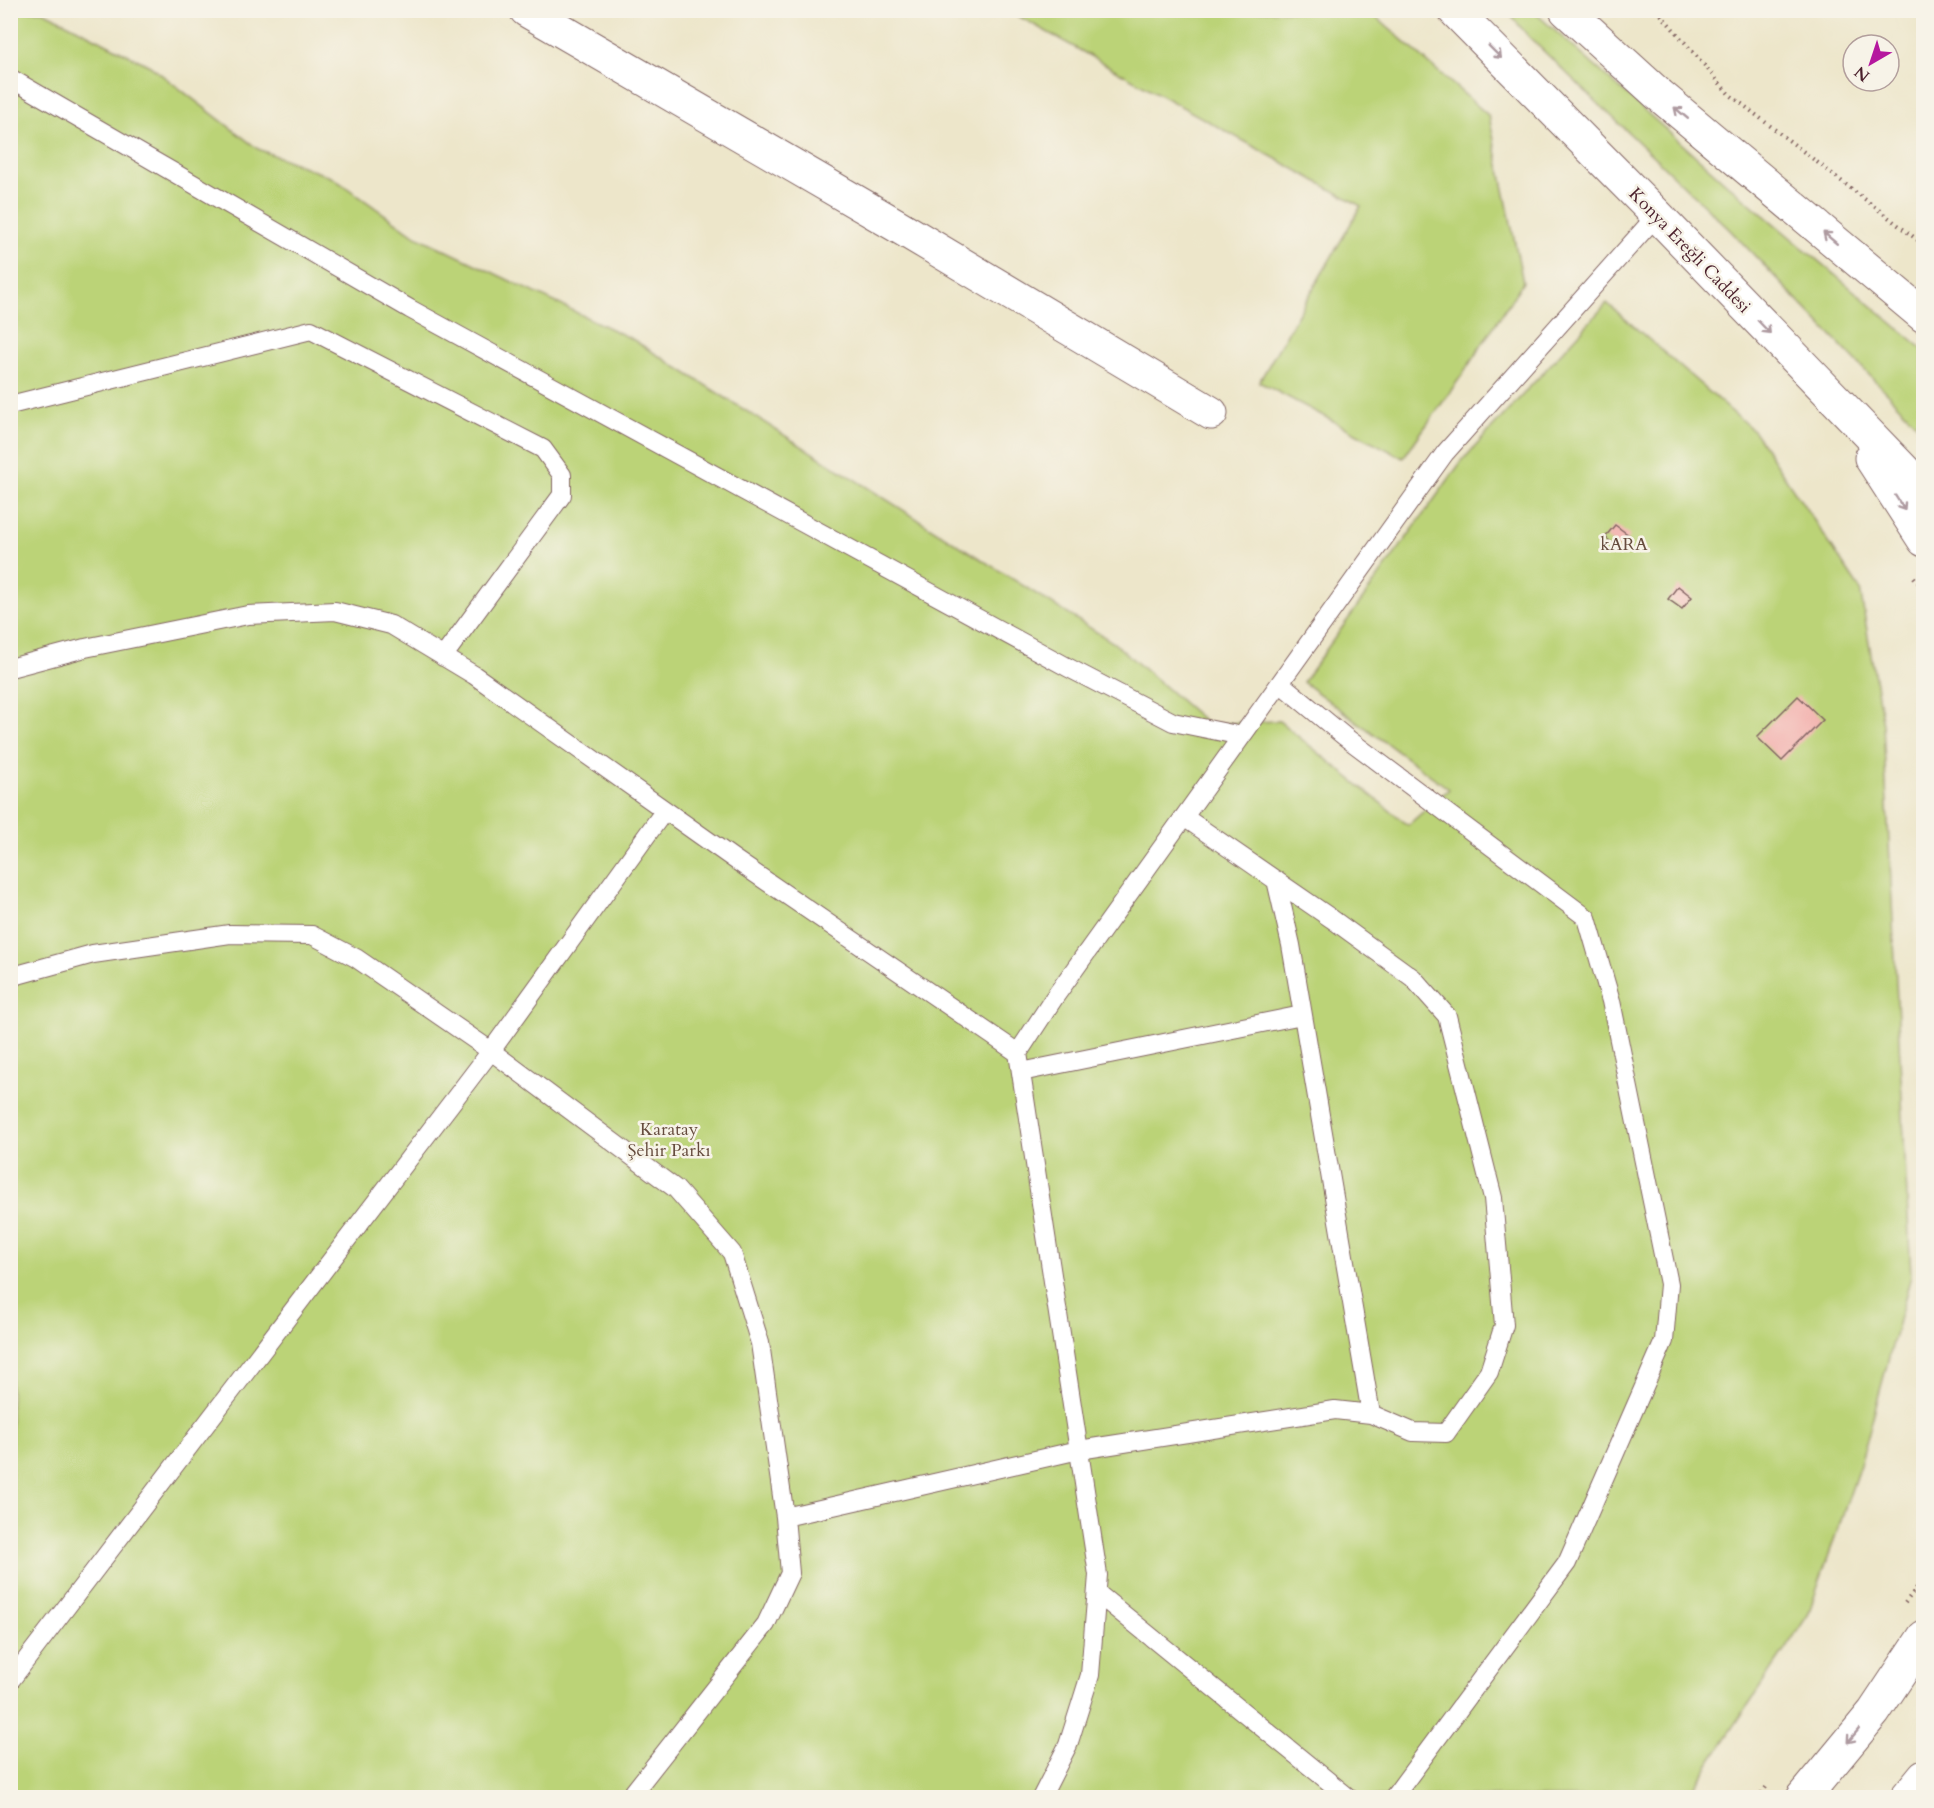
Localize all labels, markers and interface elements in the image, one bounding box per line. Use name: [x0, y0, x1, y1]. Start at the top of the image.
north arrow: [1841, 33, 1901, 93]
one-way arrow: [1488, 45, 1503, 60]
text: N: [1850, 61, 1875, 87]
one-way arrow: [1674, 106, 1689, 120]
street label: Konya Ereğli Caddesi: [1623, 182, 1756, 319]
one-way arrow: [1823, 231, 1838, 245]
one-way arrow: [1756, 319, 1771, 334]
one-way arrow: [1894, 495, 1906, 511]
park label: kARA: [1600, 532, 1648, 557]
park label: Karatay Şehir Parkı: [627, 1117, 711, 1163]
one-way arrow: [1847, 1728, 1860, 1744]

